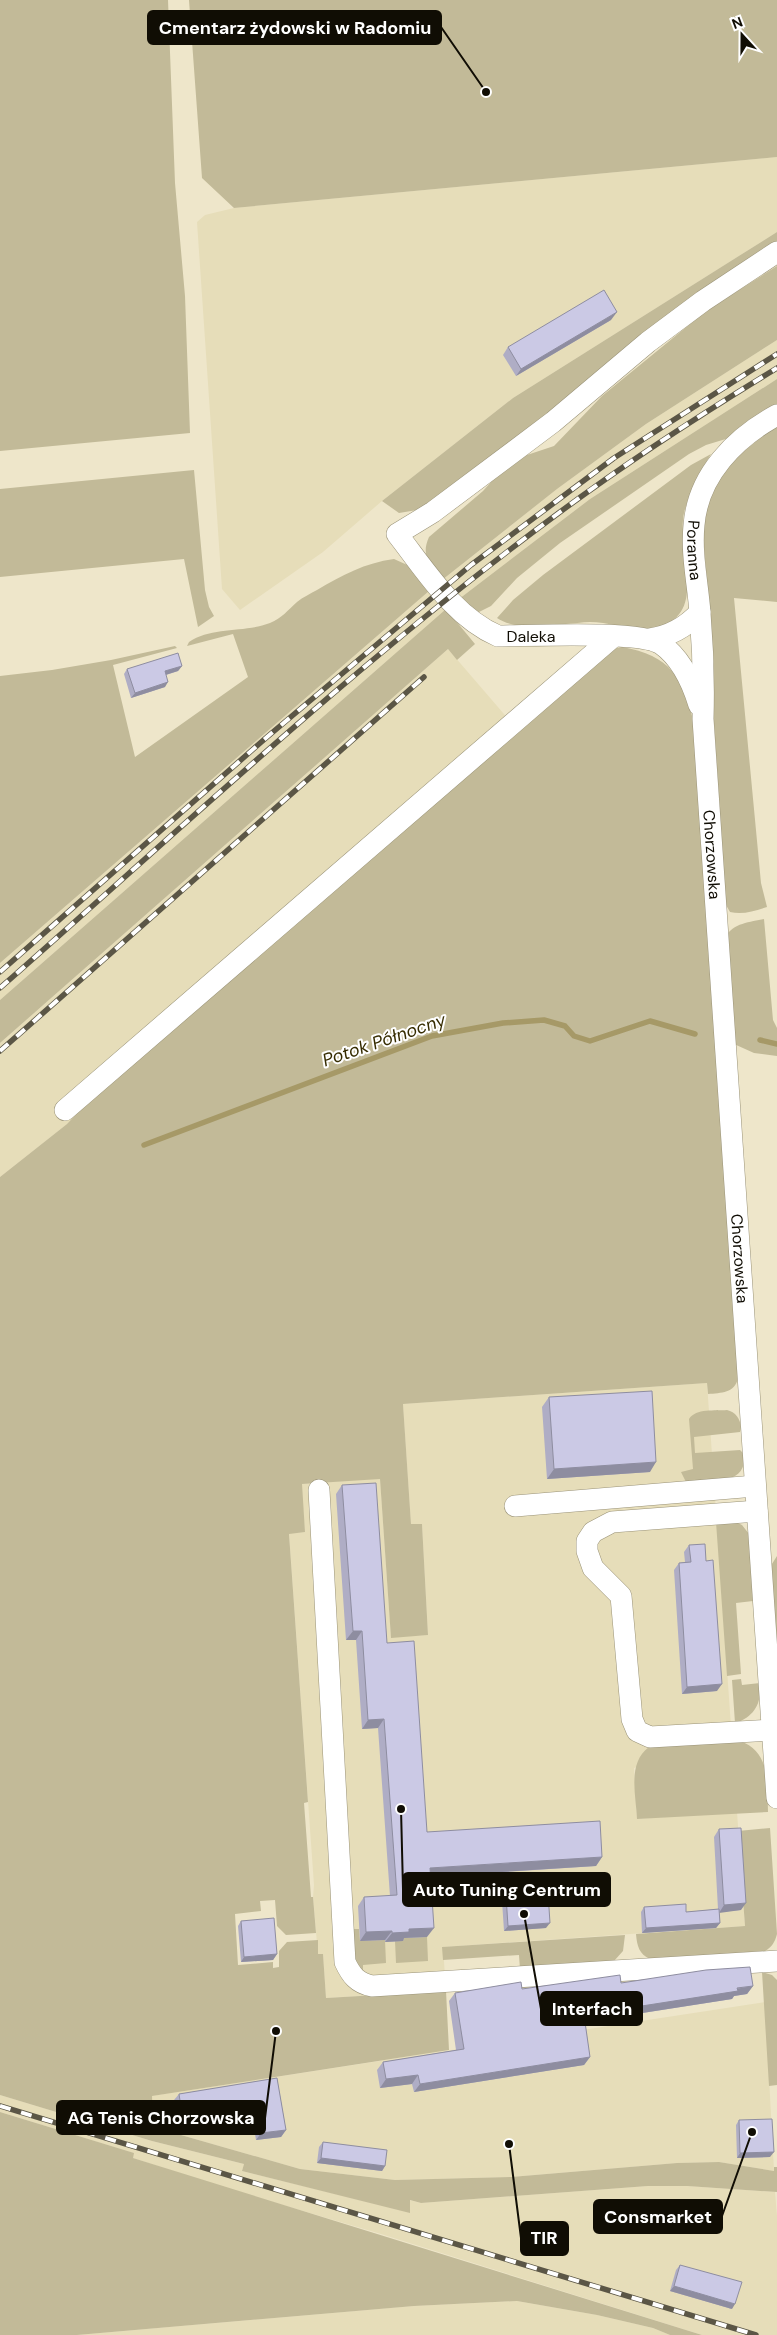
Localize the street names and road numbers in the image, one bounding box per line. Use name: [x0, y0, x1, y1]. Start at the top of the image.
street label: Poranna: [683, 519, 707, 582]
street label: Daleka: [506, 626, 556, 647]
street label: Chorzowska: [699, 809, 726, 900]
street label: Chorzowska: [726, 1213, 754, 1304]

